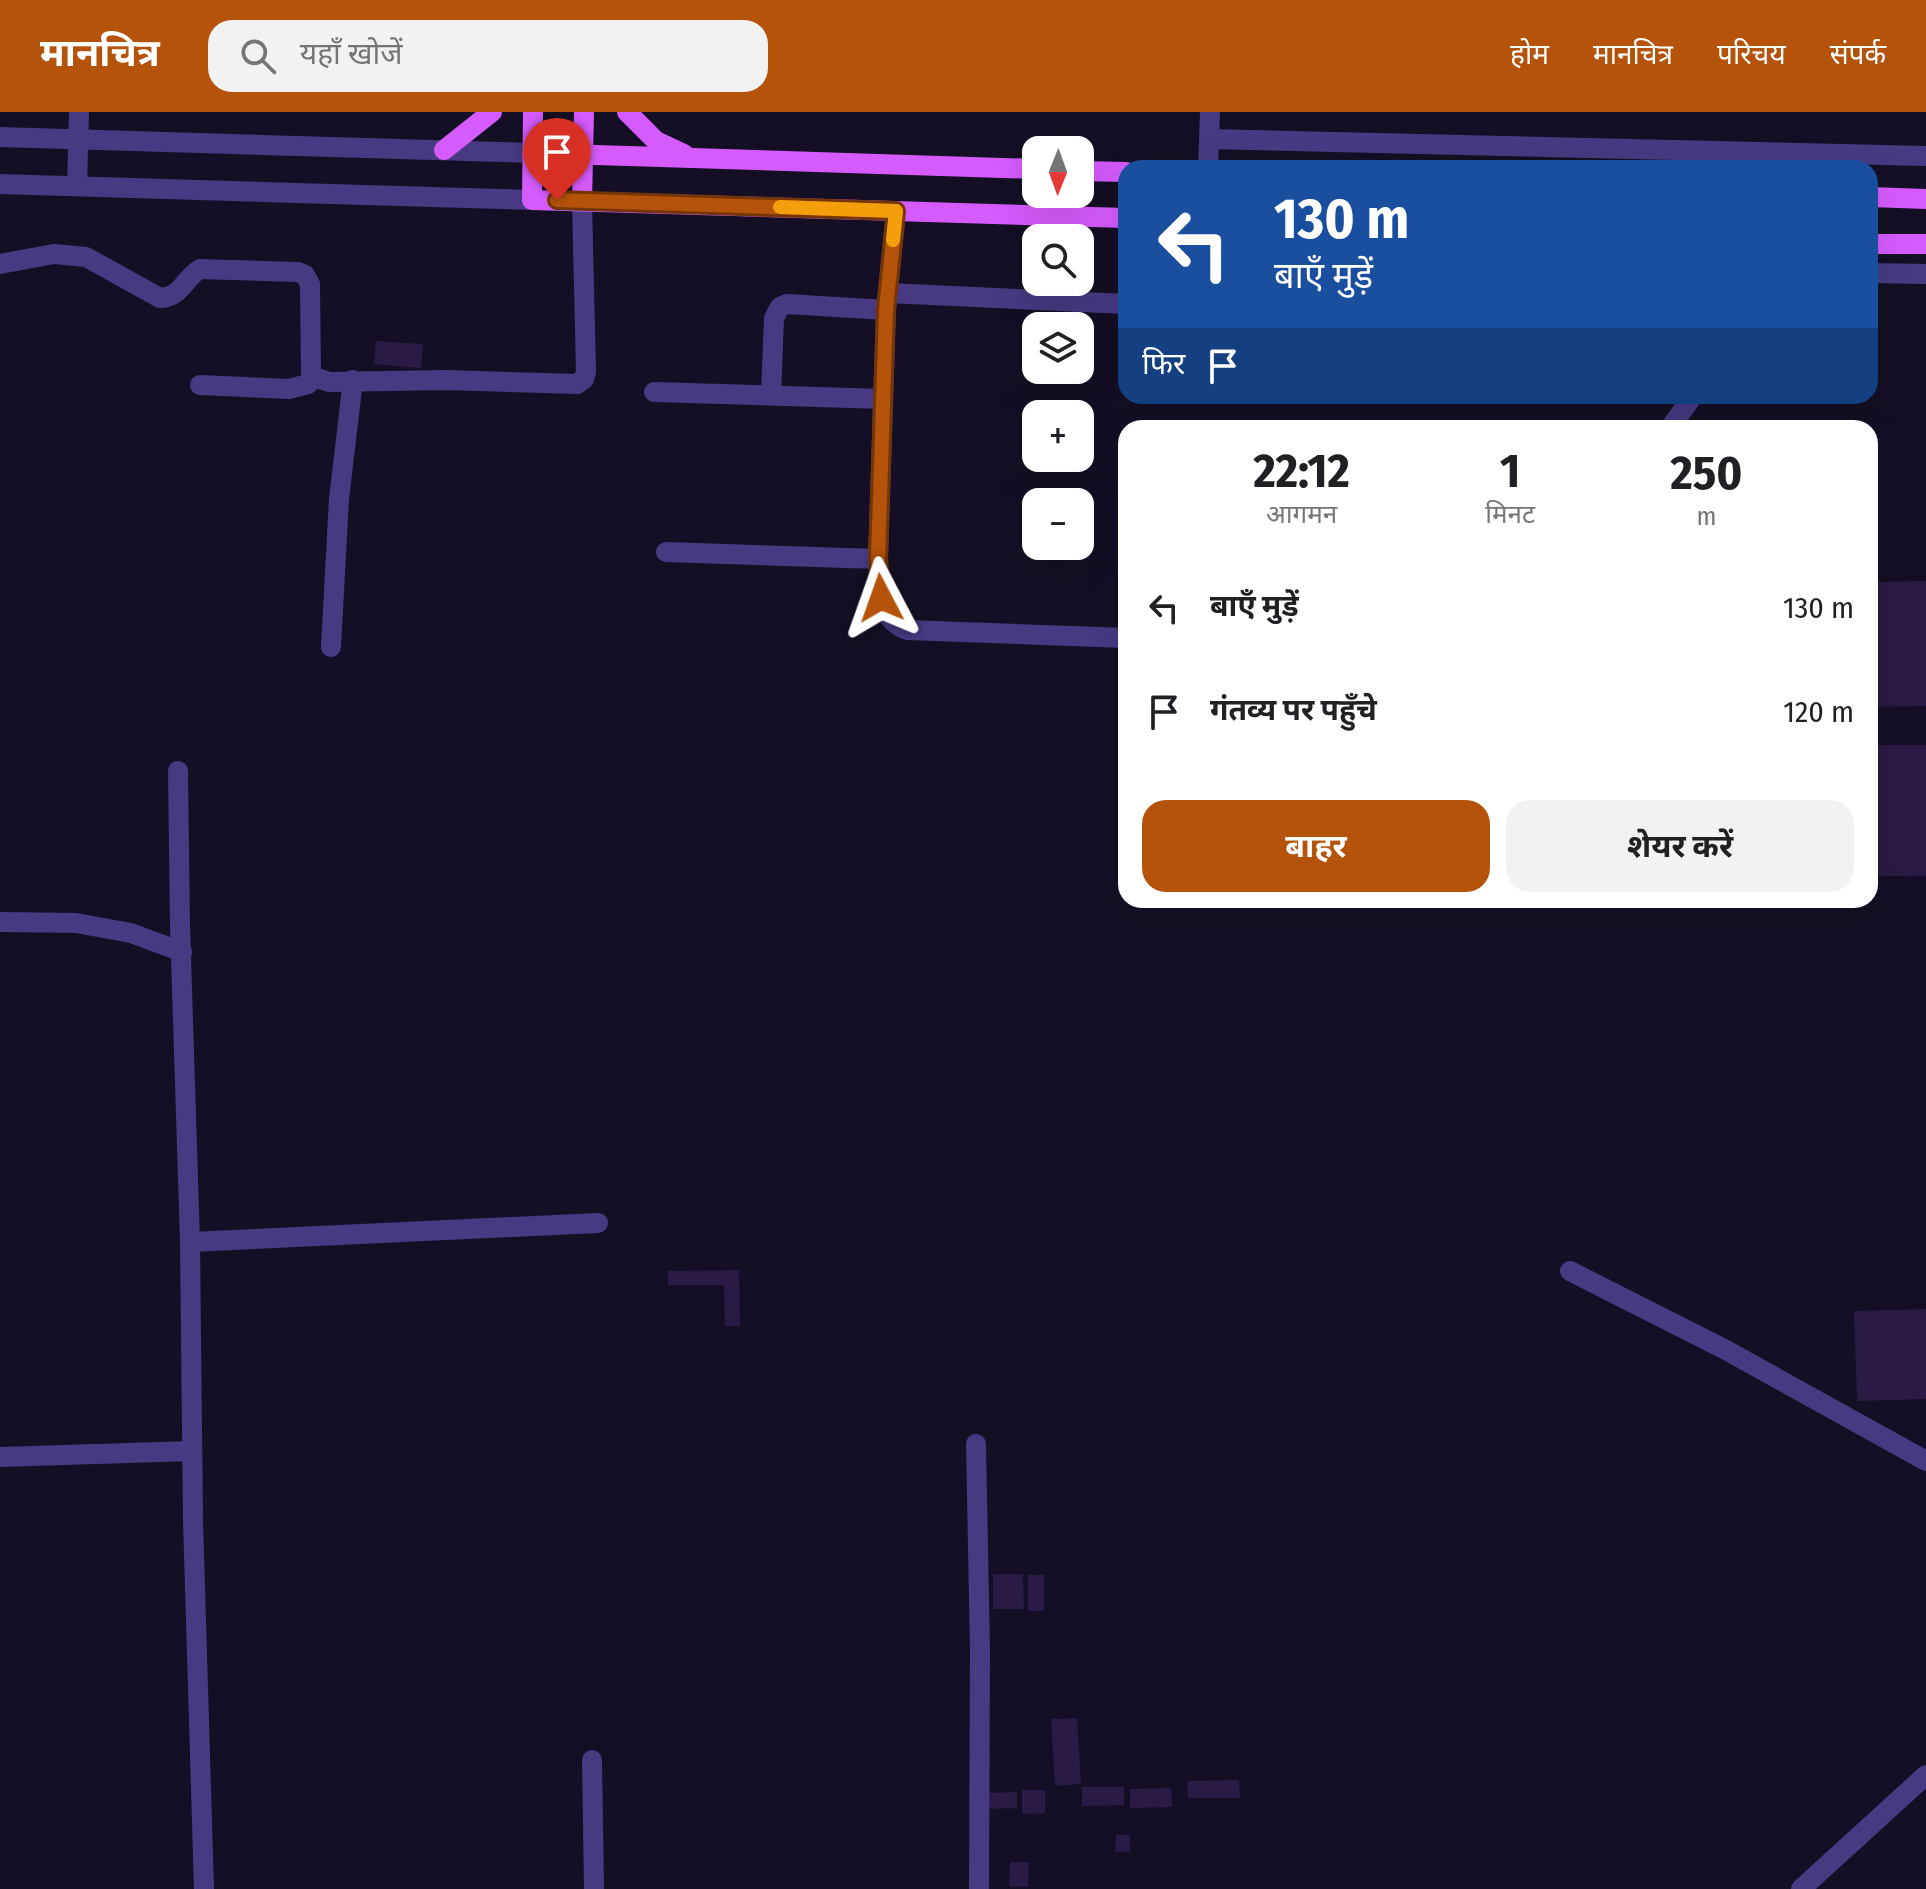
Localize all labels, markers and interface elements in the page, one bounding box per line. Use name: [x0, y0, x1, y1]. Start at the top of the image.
search box: [208, 20, 768, 92]
text: मानचित्र: [40, 30, 160, 76]
icon: search: [236, 34, 280, 78]
text: यहाँ खोजें: [300, 36, 403, 72]
text: होम: [1510, 38, 1549, 71]
text: मानचित्र: [1593, 38, 1673, 71]
text: परिचय: [1717, 38, 1786, 71]
text: संपर्क: [1830, 38, 1886, 71]
pin: [523, 118, 591, 200]
icon: arrive: [535, 130, 579, 174]
north arrow: [1022, 136, 1094, 208]
map controls: [1022, 136, 1094, 560]
text: 130 m: [1274, 186, 1409, 253]
icon: left: [1142, 192, 1246, 296]
button: search: [1022, 224, 1094, 296]
text: बाएँ मुड़ें: [1274, 254, 1373, 298]
button: layers: [1022, 312, 1094, 384]
icon: arrive: [1201, 344, 1245, 388]
text: फिर: [1142, 346, 1185, 382]
button: +: [1022, 400, 1094, 472]
text: 22:12: [1253, 442, 1350, 500]
text: 1: [1500, 442, 1520, 500]
text: 250: [1671, 444, 1743, 502]
button: −: [1022, 488, 1094, 560]
text: आगमन: [1266, 499, 1337, 530]
text: मिनट: [1485, 499, 1535, 530]
text: m: [1697, 501, 1717, 532]
position arrow: [839, 556, 923, 640]
icon: left: [1142, 586, 1186, 630]
text: बाएँ मुड़ें: [1210, 588, 1299, 624]
text: 130 m: [1783, 590, 1854, 626]
icon: arrive: [1142, 690, 1186, 734]
text: गंतव्य पर पहुँचे: [1210, 692, 1377, 728]
text: 120 m: [1783, 694, 1854, 730]
button: बाहर: [1142, 800, 1490, 892]
button: शेयर करें: [1506, 800, 1854, 892]

